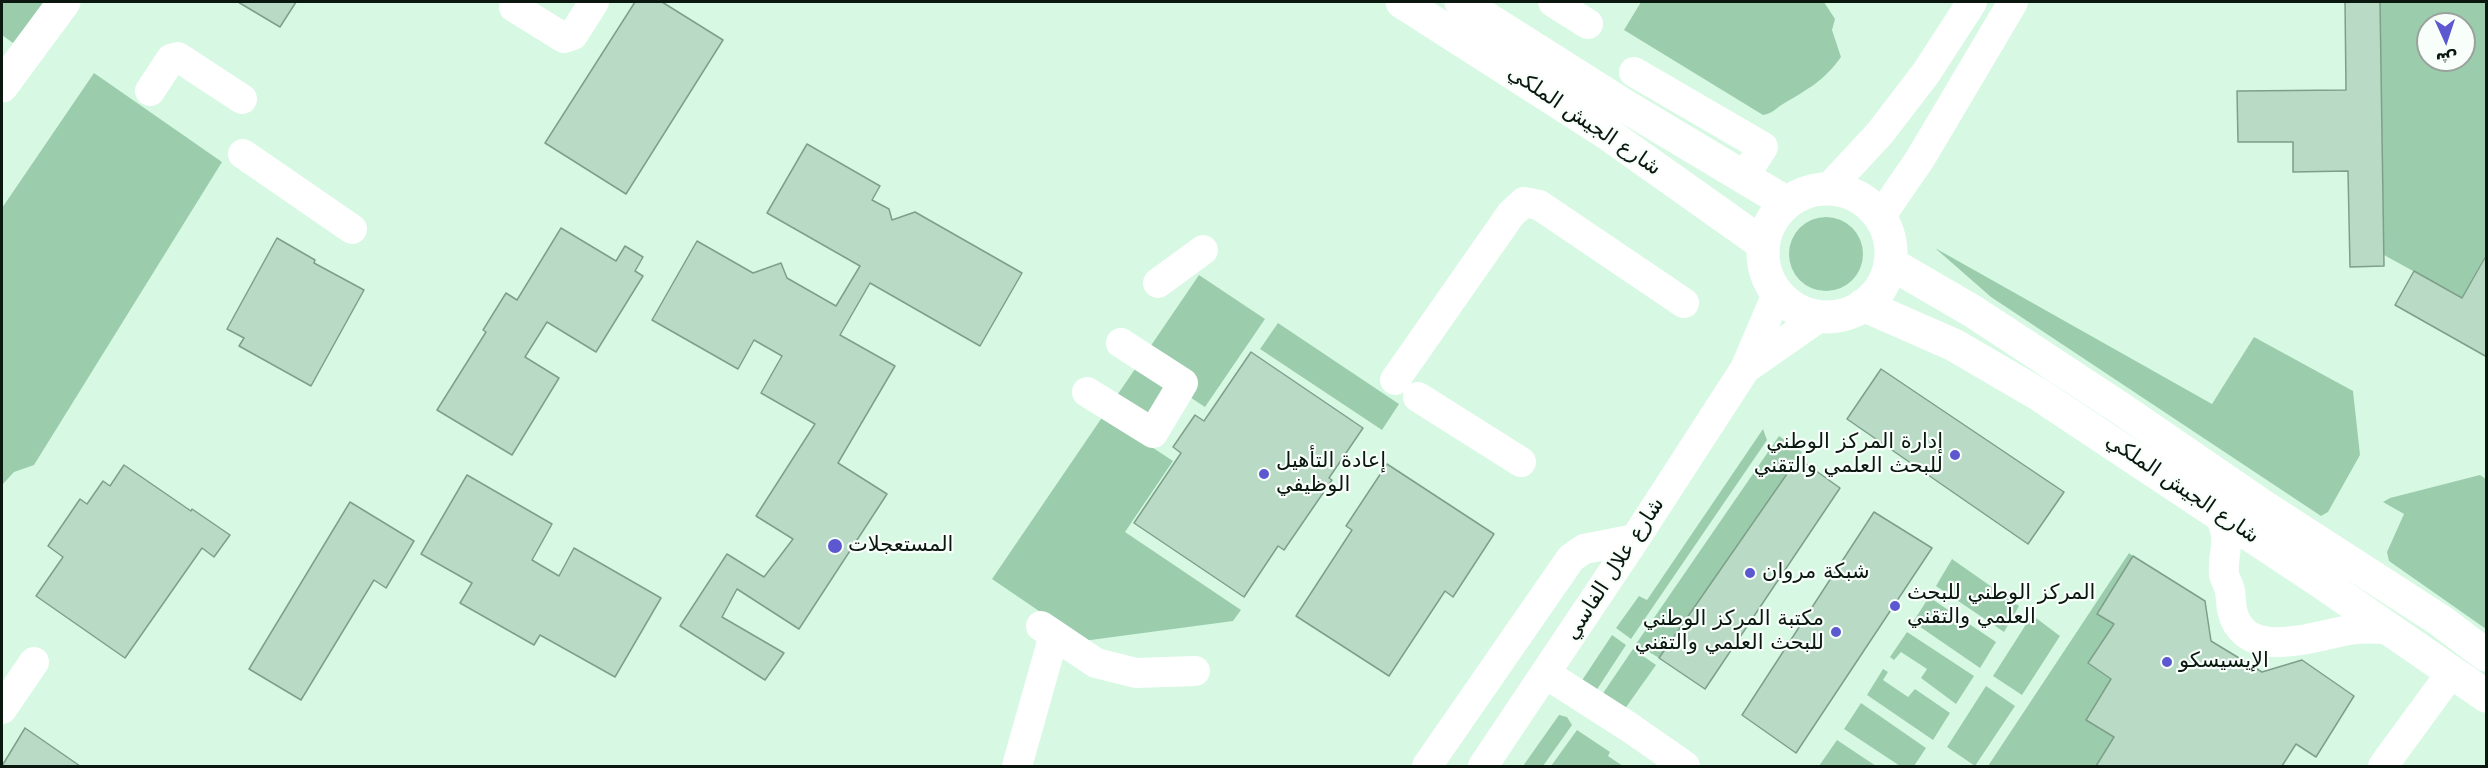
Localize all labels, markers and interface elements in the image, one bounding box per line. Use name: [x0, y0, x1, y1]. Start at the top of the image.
north arrow: [2416, 12, 2476, 72]
text: ش: [2435, 48, 2458, 69]
street label: شارع الجيش الملكي: [1503, 60, 1665, 182]
street label: شارع الجيش الملكي: [2101, 428, 2263, 550]
place label: إدارة المركز الوطني للبحث العلمي والتقني: [1754, 430, 1943, 480]
marker: إدارة المركز الوطني للبحث العلمي والتقني: [1948, 448, 1962, 462]
place label: إعادة التأهيل الوظيفي: [1276, 449, 1386, 499]
marker: إعادة التأهيل الوظيفي: [1257, 467, 1271, 481]
street label: شارع علال الفاسي: [1560, 493, 1670, 645]
place label: المستعجلات: [848, 533, 953, 559]
marker: المستعجلات: [826, 537, 844, 555]
place label: شبكة مروان: [1762, 560, 1870, 586]
marker: شبكة مروان: [1743, 566, 1757, 580]
place label: المركز الوطني للبحث العلمي والتقني: [1907, 581, 2095, 631]
marker: المركز الوطني للبحث العلمي والتقني: [1888, 599, 1902, 613]
place label: مكتبة المركز الوطني للبحث العلمي والتقني: [1635, 607, 1824, 657]
marker: مكتبة المركز الوطني للبحث العلمي والتقني: [1829, 625, 1843, 639]
place label: اﻹيسيسكو: [2179, 649, 2269, 675]
marker: اﻹيسيسكو: [2160, 655, 2174, 669]

